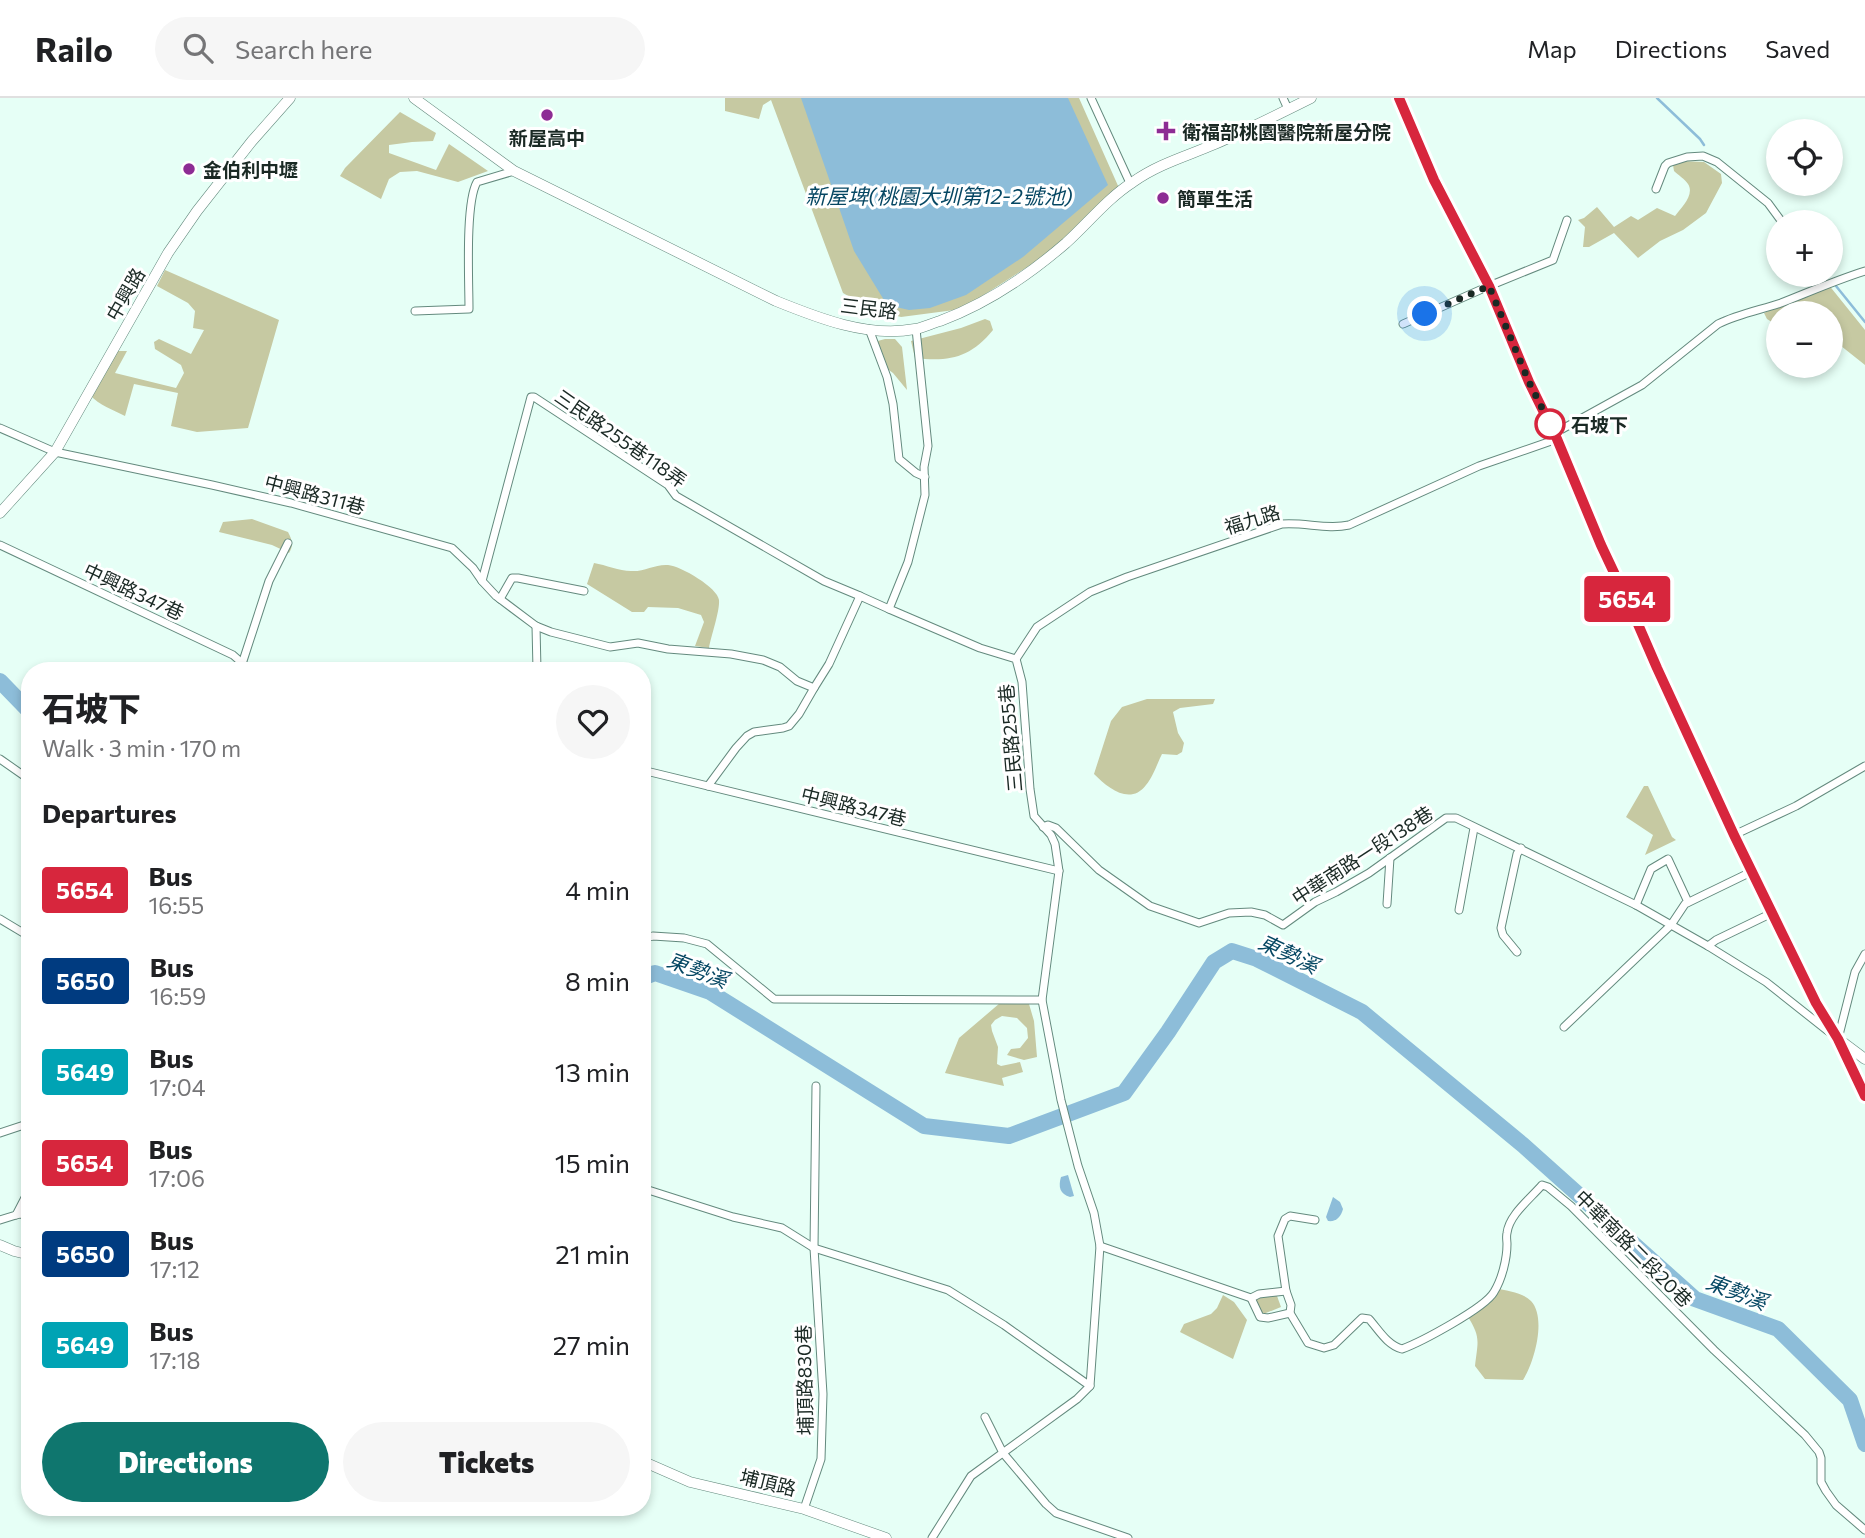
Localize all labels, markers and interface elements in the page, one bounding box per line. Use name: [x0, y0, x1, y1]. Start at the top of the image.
search box: [155, 17, 645, 80]
text: Railo: [35, 28, 113, 69]
icon: search: [179, 29, 217, 67]
text: Search here: [235, 33, 372, 64]
text: Map: [1527, 34, 1577, 63]
text: Directions: [1615, 34, 1727, 63]
text: Saved: [1765, 34, 1830, 63]
marker: 新屋高中: [539, 107, 555, 123]
map controls: [1766, 119, 1843, 378]
button: locate: [1766, 119, 1843, 196]
place label: 衛福部桃園醫院新屋分院: [1182, 120, 1391, 143]
marker: 衛福部桃園醫院新屋分院: [1156, 121, 1176, 141]
place label: 新屋高中: [509, 126, 585, 149]
place label: 金伯利中壢: [203, 158, 298, 181]
marker: 金伯利中壢: [181, 161, 197, 177]
water label: 新屋埤(桃園大圳第12-2號池): [805, 183, 1073, 208]
place label: 簡單生活: [1177, 187, 1253, 210]
marker: 簡單生活: [1155, 190, 1171, 206]
button: +: [1766, 210, 1843, 287]
street label: 中興路: [101, 264, 149, 324]
street label: 三民路: [839, 293, 899, 323]
your location: [1407, 296, 1442, 331]
button: −: [1766, 301, 1843, 378]
street label: 三民路255巷118弄: [551, 384, 691, 492]
marker: 石坡下: [1535, 409, 1565, 439]
place label: 石坡下: [1571, 413, 1628, 436]
street label: 中興路311巷: [262, 470, 368, 518]
street label: 福九路: [1221, 500, 1283, 538]
street label: 中興路347巷: [80, 558, 188, 624]
line badge: 5654: [1578, 576, 1676, 622]
text: 5654: [1598, 584, 1656, 613]
street label: 三民路255巷: [994, 683, 1026, 793]
button: heart: [556, 685, 630, 759]
text: 石坡下: [42, 687, 141, 728]
text: Walk · 3 min · 170 m: [42, 734, 241, 762]
street label: 中興路347巷: [799, 782, 909, 830]
text: Departures: [42, 797, 177, 828]
street label: 中華南路一段138巷: [1287, 801, 1437, 909]
text: Bus: [149, 860, 193, 891]
text: 4 min: [565, 874, 630, 905]
text: 5654: [56, 875, 114, 904]
text: 16:55: [149, 891, 204, 919]
water label: 東勢溪: [1255, 928, 1326, 979]
water label: 東勢溪: [664, 946, 735, 993]
text: Bus: [150, 951, 194, 982]
text: 8 min: [565, 965, 630, 996]
text: 5650: [56, 966, 115, 995]
text: 16:59: [150, 982, 206, 1010]
text: Bus: [149, 1042, 194, 1073]
text: 13 min: [555, 1056, 630, 1087]
text: 5649: [56, 1057, 114, 1086]
text: 17:04: [149, 1073, 206, 1101]
text: Bus: [149, 1133, 193, 1164]
text: 15 min: [555, 1147, 630, 1178]
text: 5654: [56, 1148, 114, 1177]
text: 17:06: [149, 1164, 205, 1192]
street label: 中華南路二段20巷: [1571, 1185, 1697, 1311]
text: Bus: [150, 1224, 194, 1255]
text: 21 min: [555, 1238, 630, 1269]
text: 5650: [56, 1239, 115, 1268]
text: 17:12: [150, 1255, 200, 1283]
water label: 東勢溪: [1703, 1268, 1774, 1315]
text: Bus: [149, 1315, 194, 1346]
street label: 埔頂路830巷: [792, 1324, 816, 1436]
text: 27 min: [553, 1329, 630, 1360]
text: 5649: [56, 1330, 114, 1359]
text: 17:18: [149, 1346, 201, 1374]
button: Directions: [42, 1422, 329, 1502]
button: Tickets: [343, 1422, 630, 1502]
street label: 埔頂路: [738, 1464, 798, 1500]

